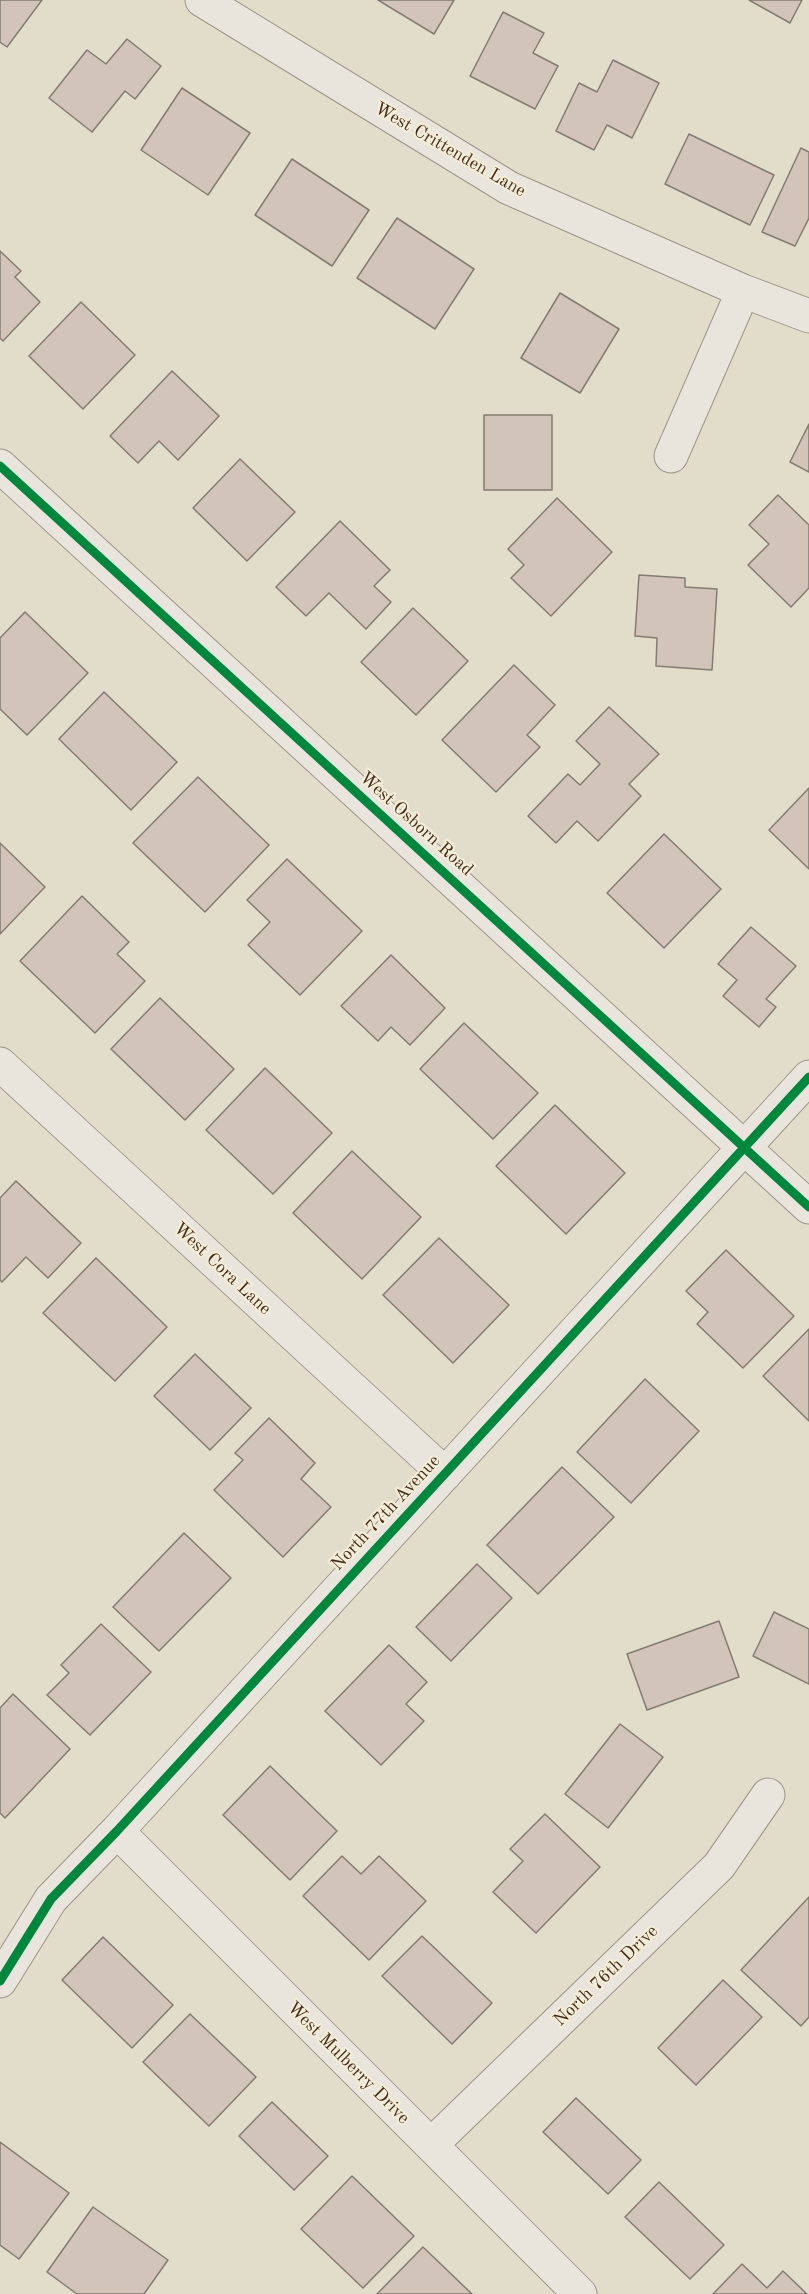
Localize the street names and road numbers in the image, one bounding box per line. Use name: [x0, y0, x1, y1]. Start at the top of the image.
street label: West Crittenden Lane: [370, 98, 530, 202]
street label: West Osborn Road: [355, 767, 477, 881]
street label: West Cora Lane: [168, 1218, 276, 1320]
street label: North 77th Avenue: [327, 1451, 445, 1575]
street label: North 76th Drive: [549, 1921, 663, 2031]
street label: West Mulberry Drive: [282, 1997, 414, 2129]

